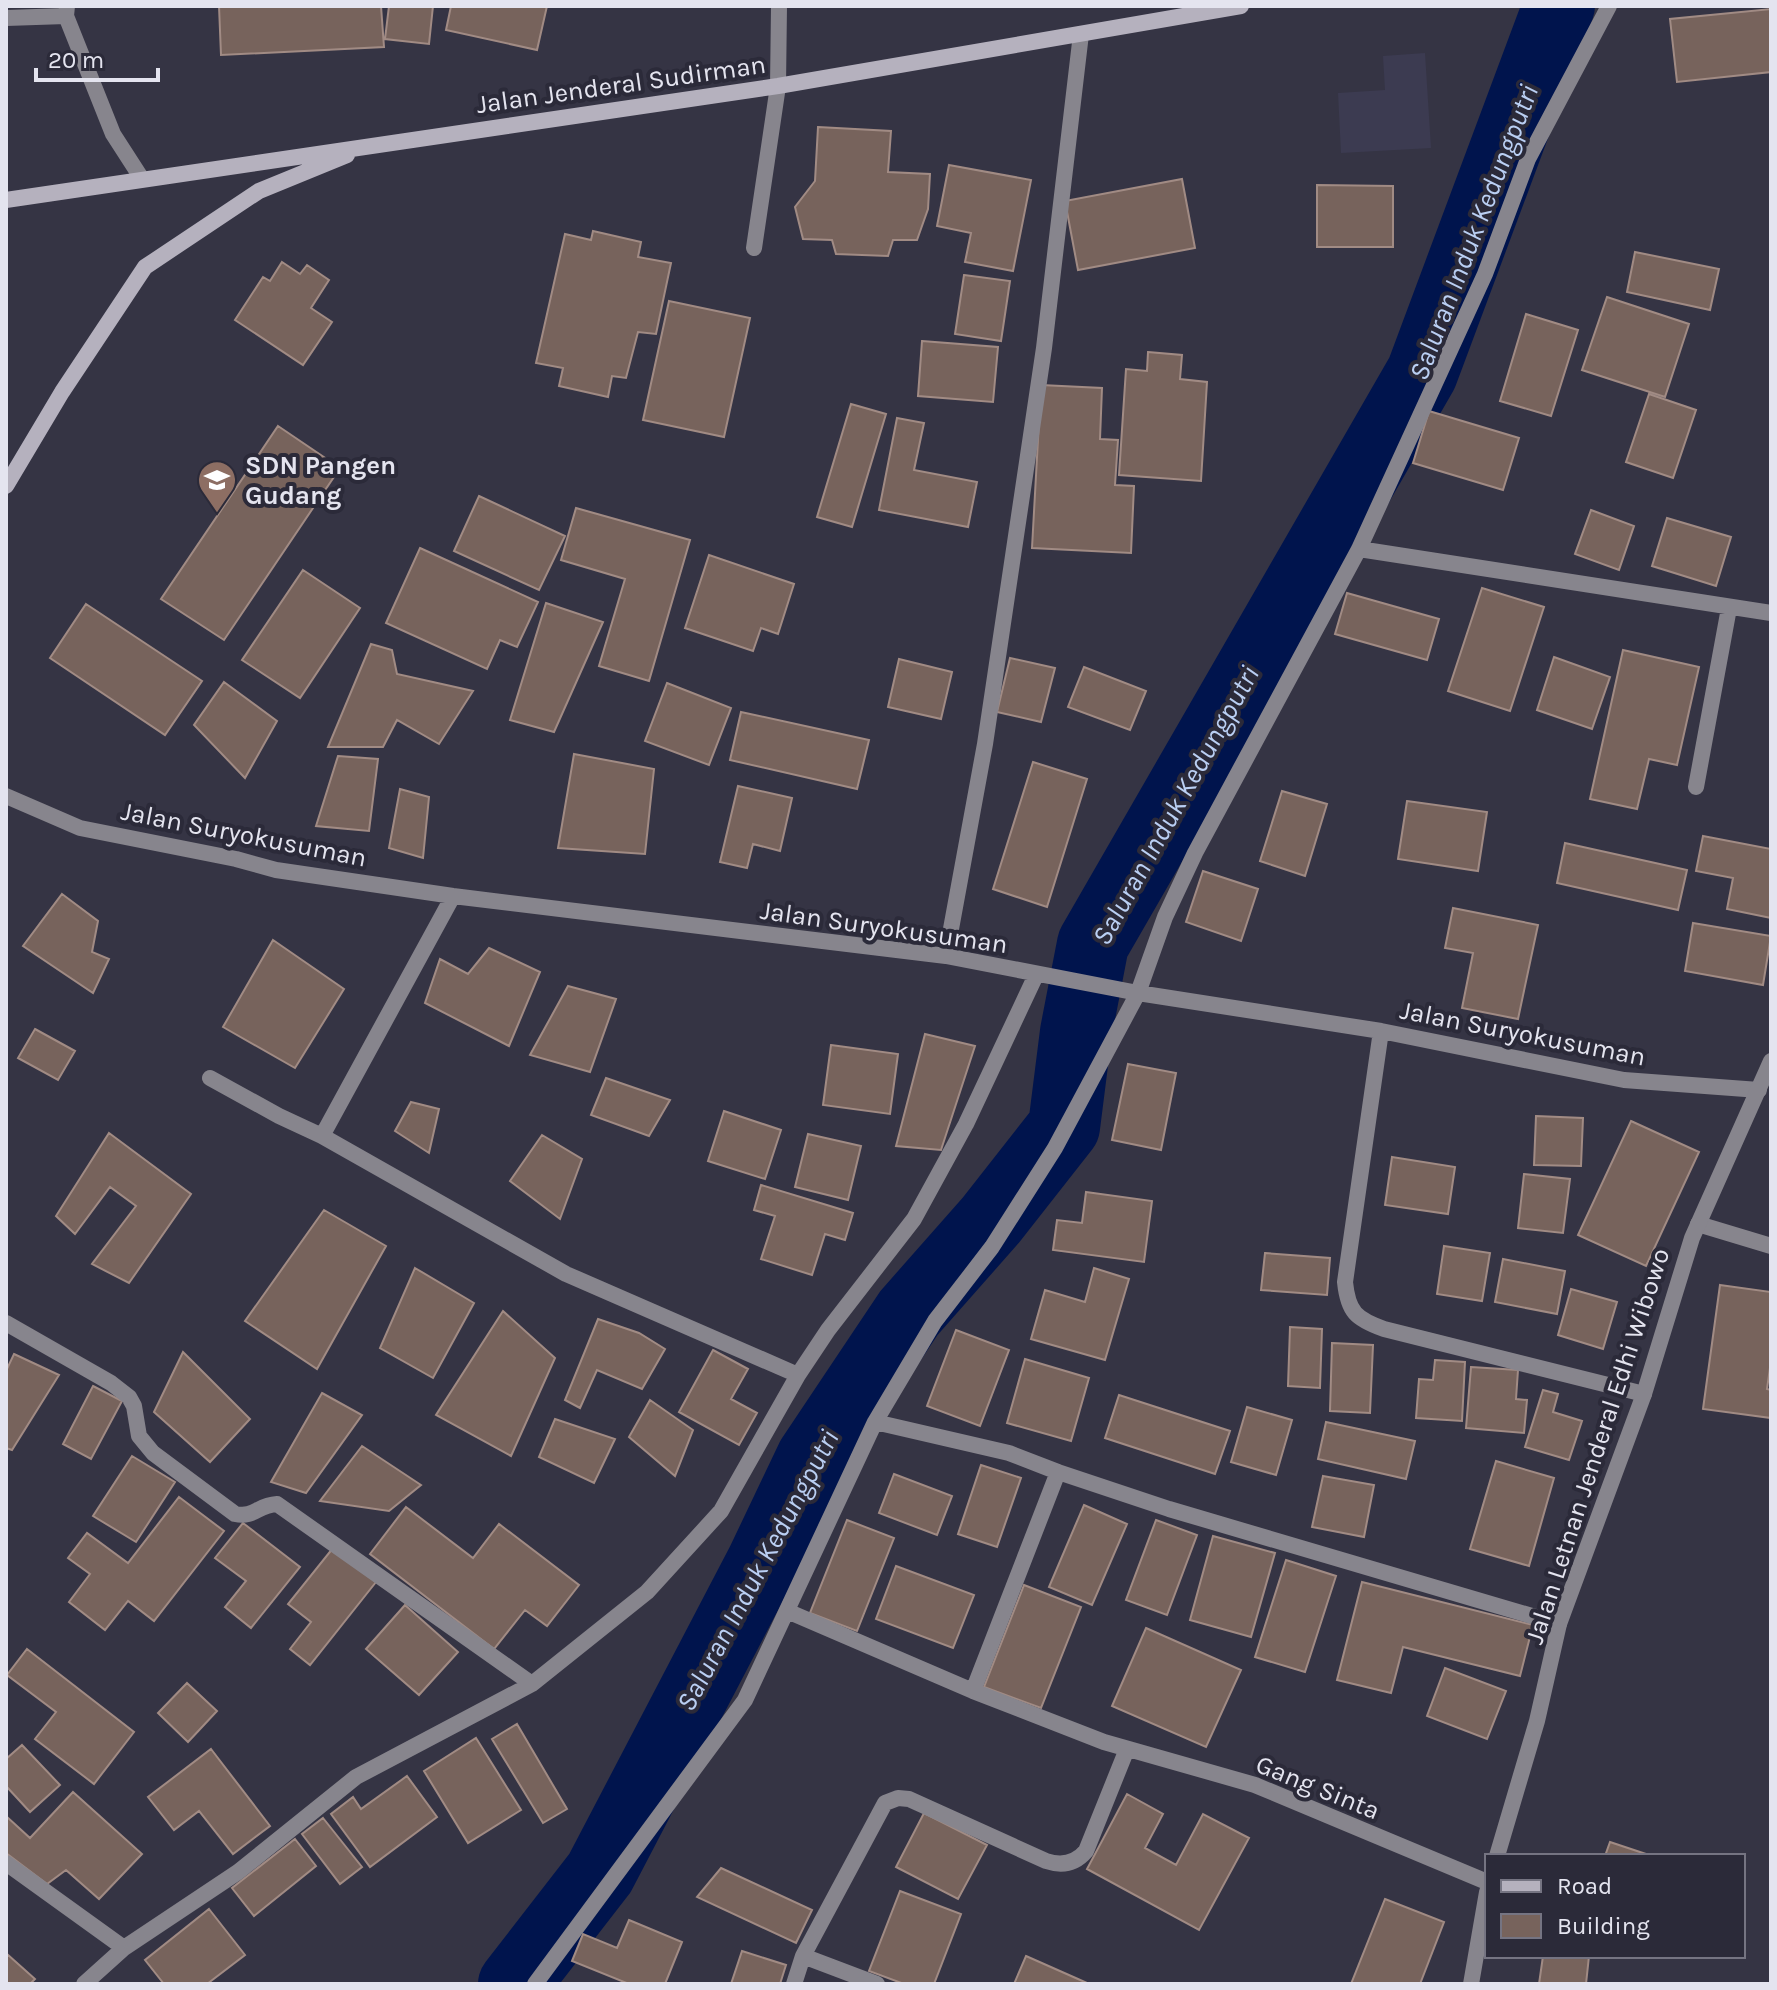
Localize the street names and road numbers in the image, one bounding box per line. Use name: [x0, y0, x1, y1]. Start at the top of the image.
street label: Jalan Jenderal Sudirman: [474, 49, 768, 120]
street label: Jalan Suryokusuman: [118, 795, 369, 874]
street label: Jalan Suryokusuman: [758, 895, 1010, 960]
street label: Jalan Suryokusuman: [1397, 994, 1648, 1073]
street label: Jalan Letnan Jenderal Edhi Wibowo: [1519, 1244, 1676, 1648]
street label: Gang Sinta: [1251, 1749, 1384, 1826]

